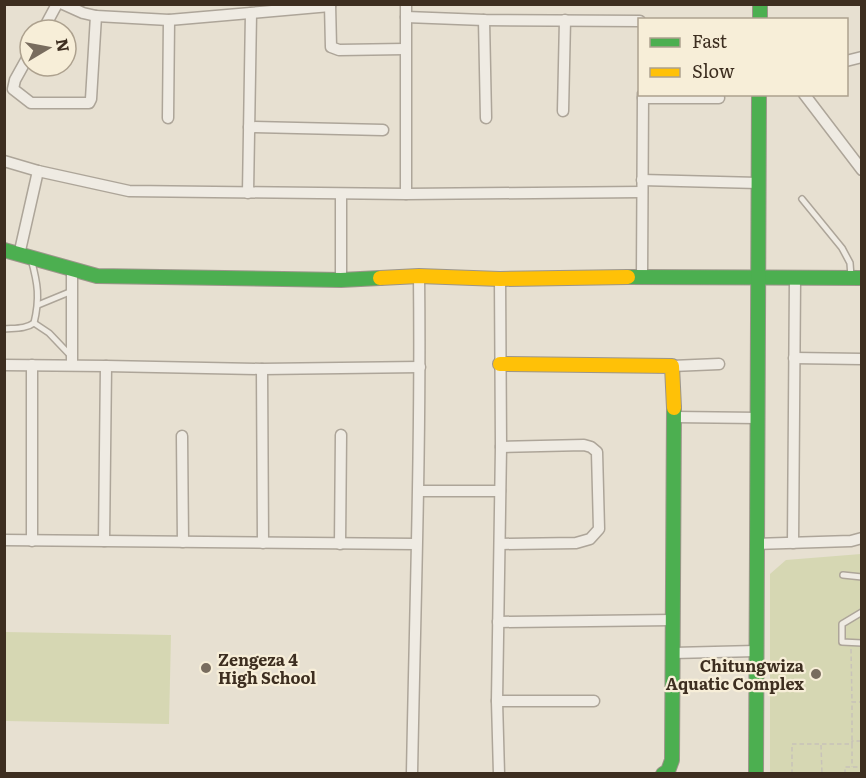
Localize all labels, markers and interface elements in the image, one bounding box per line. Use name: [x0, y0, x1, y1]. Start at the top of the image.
north arrow: [18, 18, 78, 78]
legend: [638, 18, 848, 96]
text: Fast: [692, 27, 728, 54]
text: N: [51, 37, 77, 54]
text: Slow: [692, 57, 735, 84]
place label: Zengeza 4 High School: [218, 647, 316, 689]
place label: Chitungwiza Aquatic Complex: [666, 653, 805, 695]
marker: Zengeza 4 High School: [199, 661, 213, 675]
marker: Chitungwiza Aquatic Complex: [809, 667, 823, 681]

